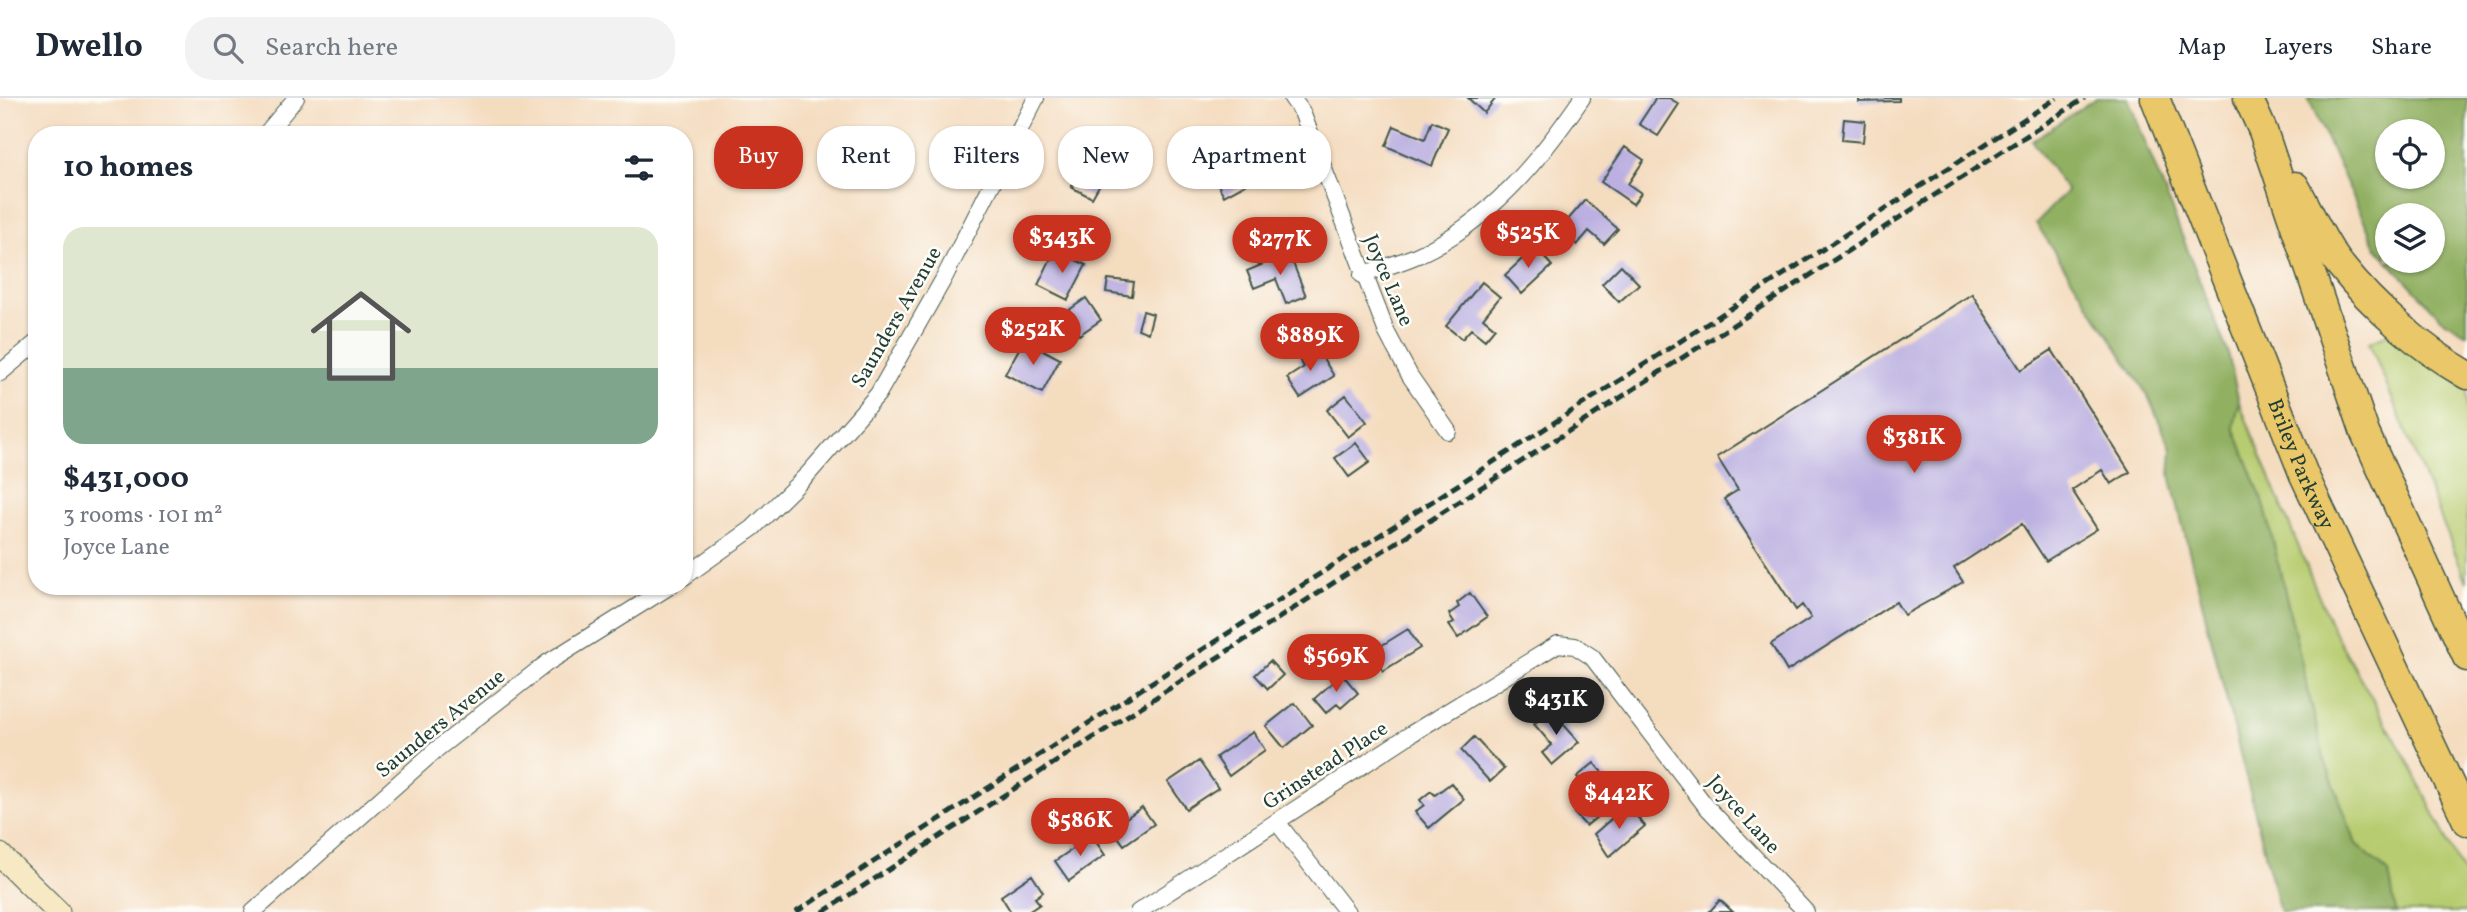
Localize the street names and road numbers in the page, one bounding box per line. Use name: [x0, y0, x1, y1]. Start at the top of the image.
street label: Joyce Lane: [1355, 230, 1420, 331]
street label: Saunders Avenue: [845, 242, 950, 394]
street label: Briley Parkway: [2259, 395, 2341, 535]
street label: Saunders Avenue: [370, 663, 512, 785]
street label: Grinstead Place: [1258, 715, 1394, 818]
street label: Joyce Lane: [1700, 769, 1786, 861]

